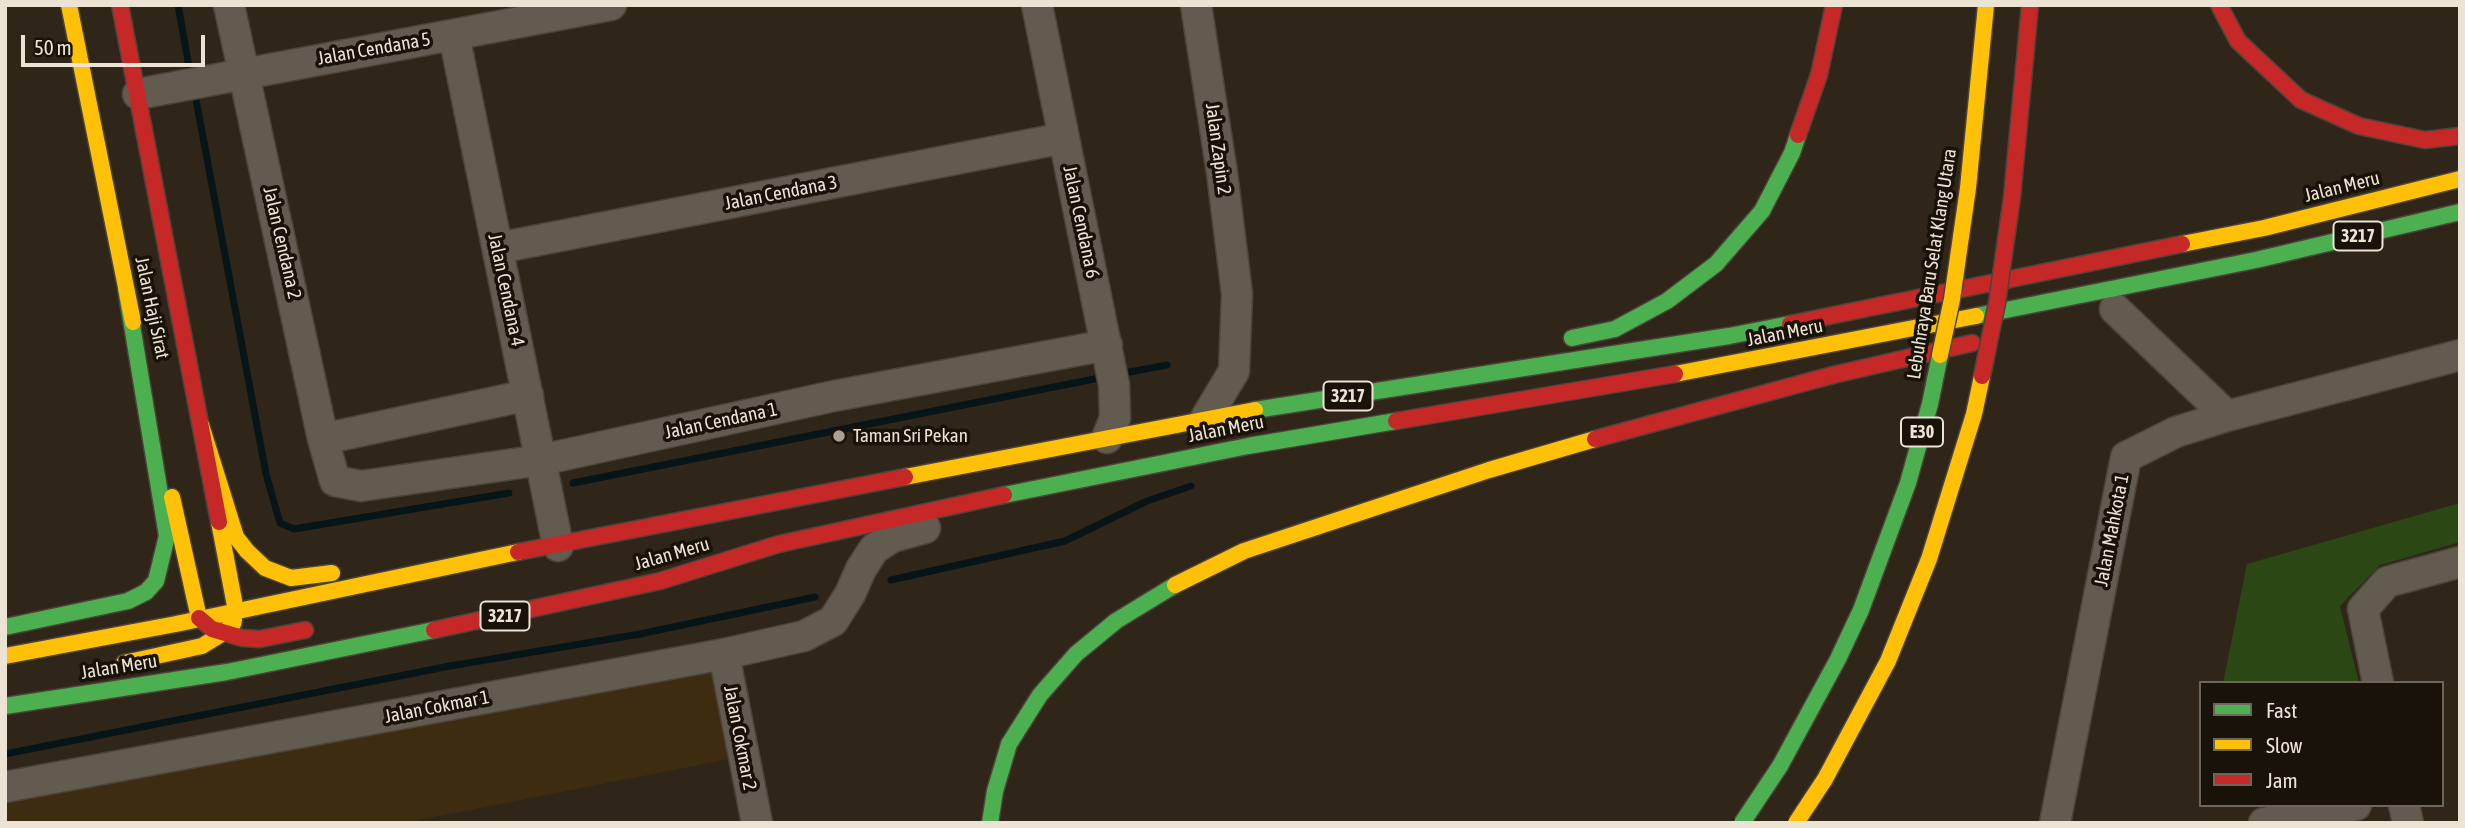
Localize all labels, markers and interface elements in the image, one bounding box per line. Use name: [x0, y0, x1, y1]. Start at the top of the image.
scale bar: [24, 21, 208, 65]
street label: Jalan Cendana 5: [316, 28, 432, 70]
text: 50 m: [34, 35, 72, 59]
street label: Jalan Zapin 2: [1200, 102, 1236, 196]
street label: Lebuhraya Baru Selat Klang Utara: [1903, 147, 1961, 381]
street label: Jalan Cendana 6: [1058, 164, 1104, 280]
street label: Jalan Meru: [2302, 167, 2382, 207]
street label: Jalan Cendana 3: [723, 171, 839, 215]
street label: Jalan Cendana 2: [258, 185, 306, 301]
road number: 3217: [2334, 222, 2382, 250]
street label: Jalan Cendana 4: [483, 232, 529, 348]
street label: Jalan Haji Sirat: [130, 255, 174, 361]
street label: Jalan Meru: [1745, 314, 1825, 352]
road number: 3217: [1324, 382, 1372, 410]
street label: Jalan Cendana 1: [663, 398, 779, 444]
street label: Jalan Meru: [1186, 410, 1266, 448]
road number: E30: [1901, 418, 1943, 446]
place label: Taman Sri Pekan: [853, 425, 968, 447]
marker: Taman Sri Pekan: [831, 428, 847, 444]
street label: Jalan Mahkota 1: [2090, 472, 2134, 588]
street label: Jalan Meru: [632, 532, 712, 576]
road number: 3217: [480, 602, 530, 630]
street label: Jalan Meru: [79, 650, 159, 684]
legend: [2199, 681, 2444, 807]
street label: Jalan Cokmar 2: [719, 684, 761, 792]
street label: Jalan Cokmar 1: [383, 686, 491, 728]
text: Fast: [2266, 698, 2297, 722]
text: Slow: [2266, 733, 2302, 757]
text: Jam: [2266, 768, 2298, 792]

